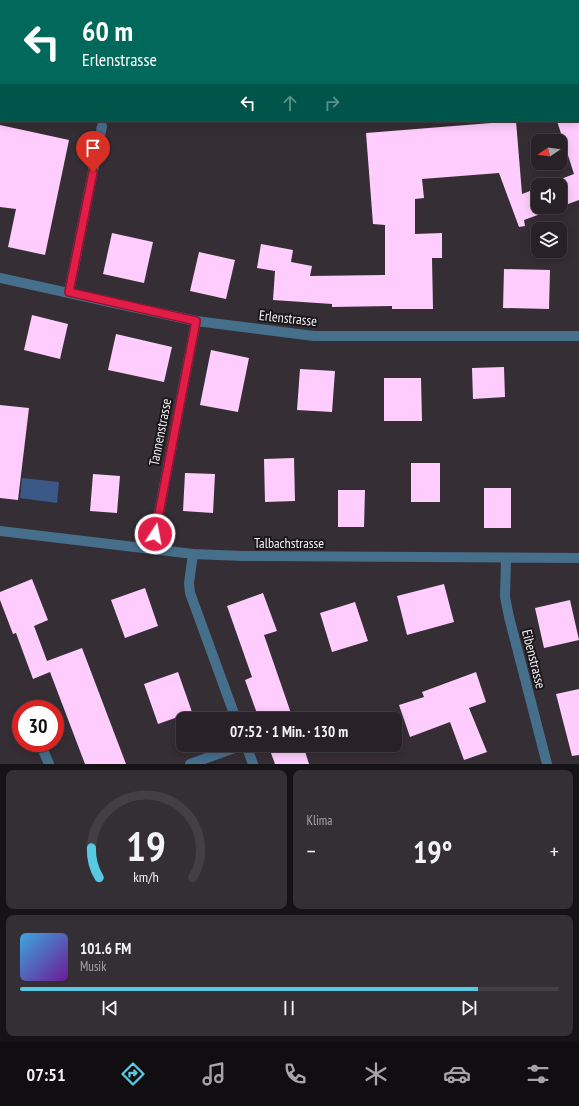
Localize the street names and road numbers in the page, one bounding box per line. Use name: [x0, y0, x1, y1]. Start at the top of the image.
street label: Erlenstrasse: [258, 306, 318, 330]
street label: Tannenstrasse: [145, 397, 175, 467]
street label: Talbachstrasse: [254, 534, 324, 552]
street label: Eibenstrasse: [518, 628, 550, 691]

